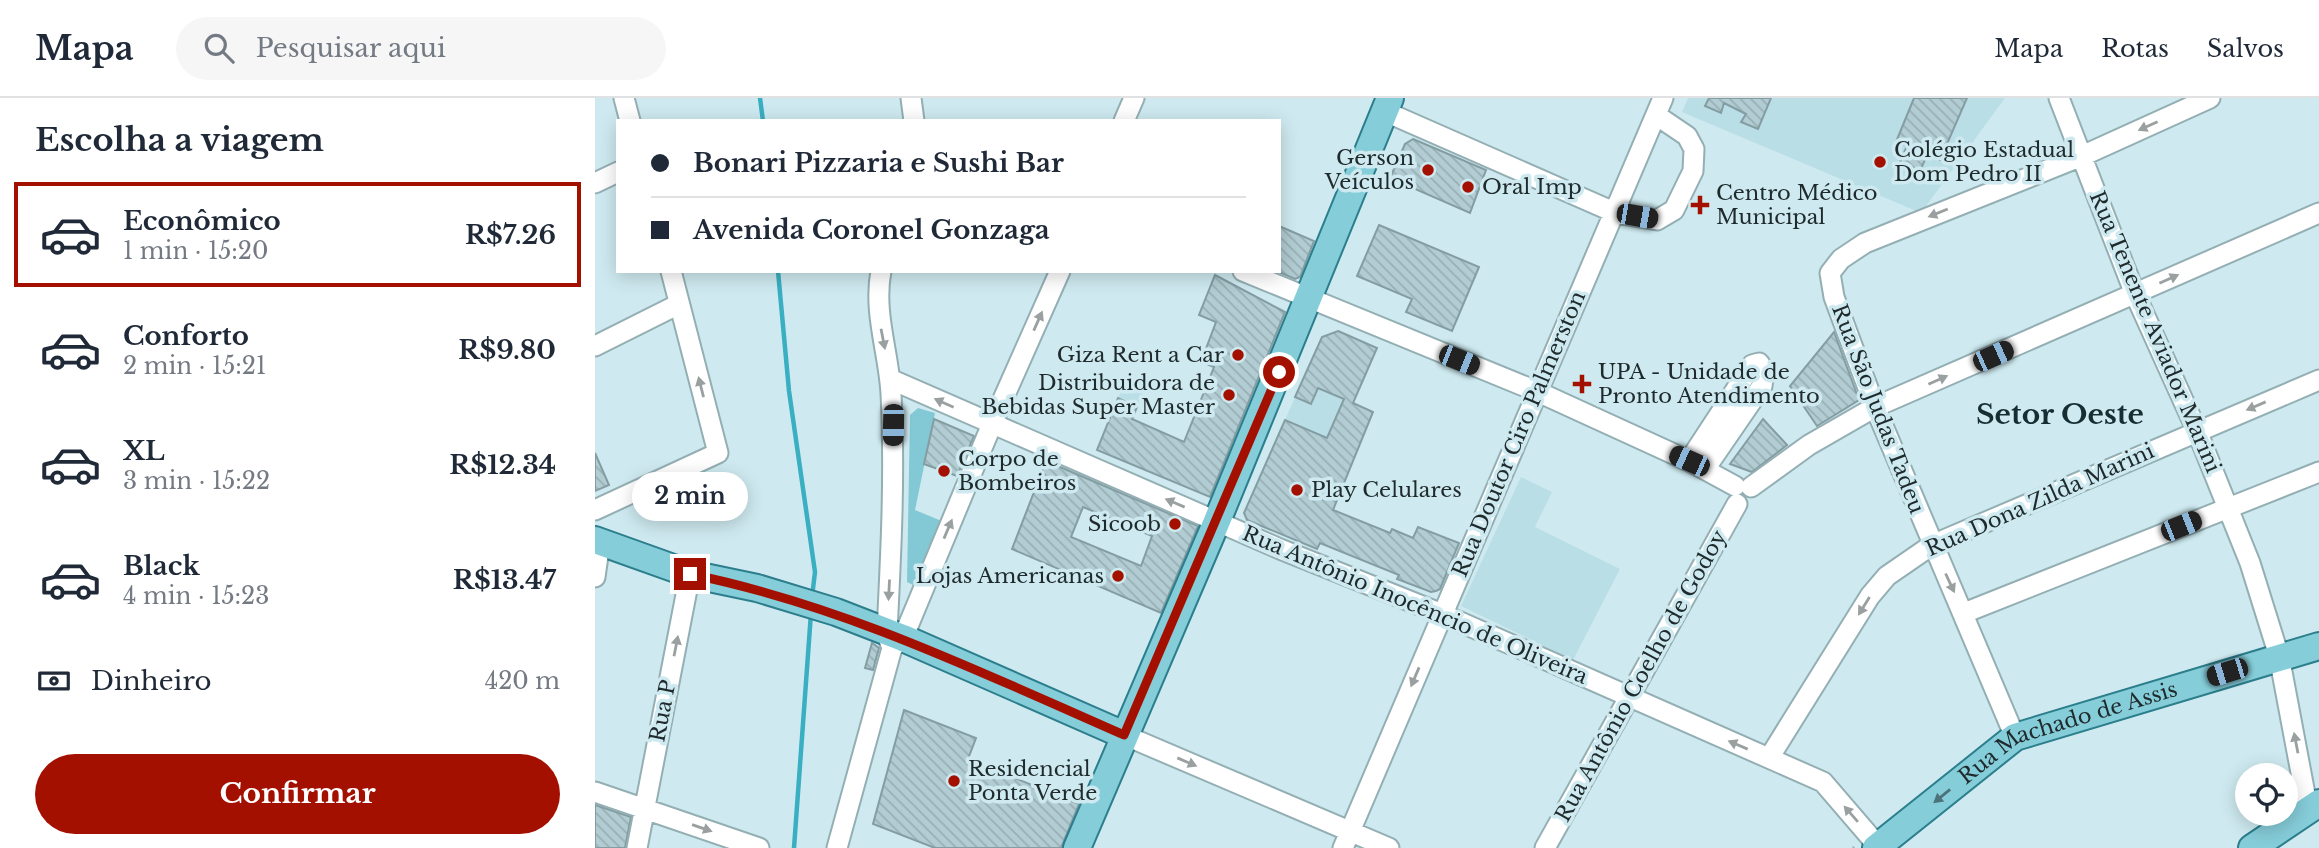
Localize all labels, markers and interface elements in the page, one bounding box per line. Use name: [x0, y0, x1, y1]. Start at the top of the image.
search box: [176, 17, 666, 80]
text: Mapa: [35, 28, 134, 69]
icon: search: [200, 29, 238, 67]
text: Pesquisar aqui: [256, 32, 446, 64]
text: Mapa: [1994, 34, 2063, 63]
text: Rotas: [2101, 34, 2169, 63]
text: Salvos: [2207, 34, 2284, 63]
text: Escolha a viagem: [35, 120, 324, 160]
one-way arrow: [2138, 120, 2158, 132]
place label: Colégio Estadual Dom Pedro II: [1894, 137, 2074, 187]
place label: Gerson Veículos: [1324, 145, 1414, 195]
text: Bonari Pizzaria e Sushi Bar: [693, 147, 1064, 179]
marker: Colégio Estadual Dom Pedro II: [1872, 154, 1888, 170]
marker: Gerson Veículos: [1420, 162, 1436, 178]
place label: Oral Imp: [1482, 174, 1582, 200]
marker: Oral Imp: [1460, 179, 1476, 195]
place label: Centro Médico Municipal: [1716, 180, 1878, 230]
street label: Rua Tenente Aviador Marini: [2084, 187, 2226, 477]
marker: Centro Médico Municipal: [1690, 195, 1710, 215]
car: [1615, 202, 1660, 230]
icon: car: [39, 203, 102, 266]
text: Econômico: [123, 205, 281, 237]
one-way arrow: [1928, 208, 1949, 219]
text: Avenida Coronel Gonzaga: [693, 214, 1050, 246]
text: R$7.26: [465, 219, 556, 251]
text: 1 min · 15:20: [123, 237, 268, 265]
one-way arrow: [2158, 273, 2179, 284]
street label: Rua Doutor Ciro Palmerston: [1447, 287, 1591, 581]
street label: Rua São Judas Tadeu: [1826, 301, 1930, 517]
one-way arrow: [1033, 310, 1044, 331]
icon: car: [39, 318, 102, 381]
text: Conforto: [123, 320, 249, 352]
one-way arrow: [878, 328, 889, 350]
text: R$9.80: [458, 334, 556, 366]
car: [1970, 338, 2017, 374]
place label: Giza Rent a Car: [1057, 342, 1224, 368]
car: [1436, 342, 1483, 378]
marker: Giza Rent a Car: [1230, 347, 1246, 363]
text: 2 min · 15:21: [123, 352, 266, 380]
route start: [1263, 356, 1295, 388]
place label: UPA - Unidade de Pronto Atendimento: [1598, 359, 1820, 409]
place label: Distribuidora de Bebidas Super Master: [981, 370, 1215, 420]
marker: UPA - Unidade de Pronto Atendimento: [1572, 374, 1592, 394]
one-way arrow: [1927, 374, 1948, 385]
one-way arrow: [695, 376, 706, 398]
marker: Distribuidora de Bebidas Super Master: [1221, 387, 1237, 403]
one-way arrow: [934, 397, 954, 409]
district label: Setor Oeste: [1976, 397, 2144, 432]
one-way arrow: [2246, 400, 2266, 412]
car: [883, 404, 904, 446]
icon: car: [39, 433, 102, 496]
text: XL: [123, 435, 165, 467]
street label: Rua Dona Zilda Marini: [1922, 438, 2158, 562]
car: [1666, 443, 1713, 479]
place label: Corpo de Bombeiros: [958, 446, 1076, 496]
text: R$12.34: [449, 449, 556, 481]
marker: Corpo de Bombeiros: [936, 463, 952, 479]
text: 3 min · 15:22: [123, 467, 270, 495]
callout: 2 min: [632, 472, 748, 522]
place label: Play Celulares: [1311, 477, 1462, 503]
text: 2 min: [654, 482, 726, 510]
marker: Play Celulares: [1289, 482, 1305, 498]
one-way arrow: [1165, 497, 1186, 508]
car: [2158, 508, 2205, 544]
place label: Sicoob: [1088, 511, 1161, 537]
marker: Sicoob: [1167, 516, 1183, 532]
one-way arrow: [943, 519, 954, 540]
street label: Rua Antônio Inocêncio de Oliveira: [1238, 520, 1592, 690]
street label: Rua Antônio Coelho de Godoy: [1550, 525, 1733, 827]
icon: car: [39, 548, 102, 611]
text: Black: [123, 550, 200, 582]
route end: [674, 558, 706, 590]
place label: Lojas Americanas: [916, 563, 1104, 589]
text: R$13.47: [453, 564, 556, 596]
marker: Lojas Americanas: [1110, 568, 1126, 584]
one-way arrow: [1944, 572, 1955, 593]
one-way arrow: [884, 579, 895, 601]
text: 4 min · 15:23: [123, 582, 269, 610]
one-way arrow: [1857, 596, 1870, 616]
one-way arrow: [671, 635, 682, 657]
car: [2204, 656, 2251, 688]
icon: cash: [35, 662, 73, 700]
text: Dinheiro: [91, 665, 212, 697]
one-way arrow: [1410, 666, 1421, 687]
text: 420 m: [485, 667, 560, 695]
street label: Rua Machado de Assis: [1953, 676, 2180, 790]
street label: Rua P: [644, 678, 682, 744]
one-way arrow: [2290, 732, 2301, 754]
one-way arrow: [1728, 739, 1749, 750]
button: Confirmar: [35, 754, 560, 834]
place label: Residencial Ponta Verde: [968, 756, 1097, 806]
one-way arrow: [1176, 756, 1197, 767]
map controls: [2235, 763, 2298, 826]
button: locate: [2235, 763, 2298, 826]
marker: Residencial Ponta Verde: [946, 773, 962, 789]
one-way arrow: [1933, 788, 1951, 803]
one-way arrow: [1844, 806, 1859, 823]
one-way arrow: [691, 823, 712, 834]

